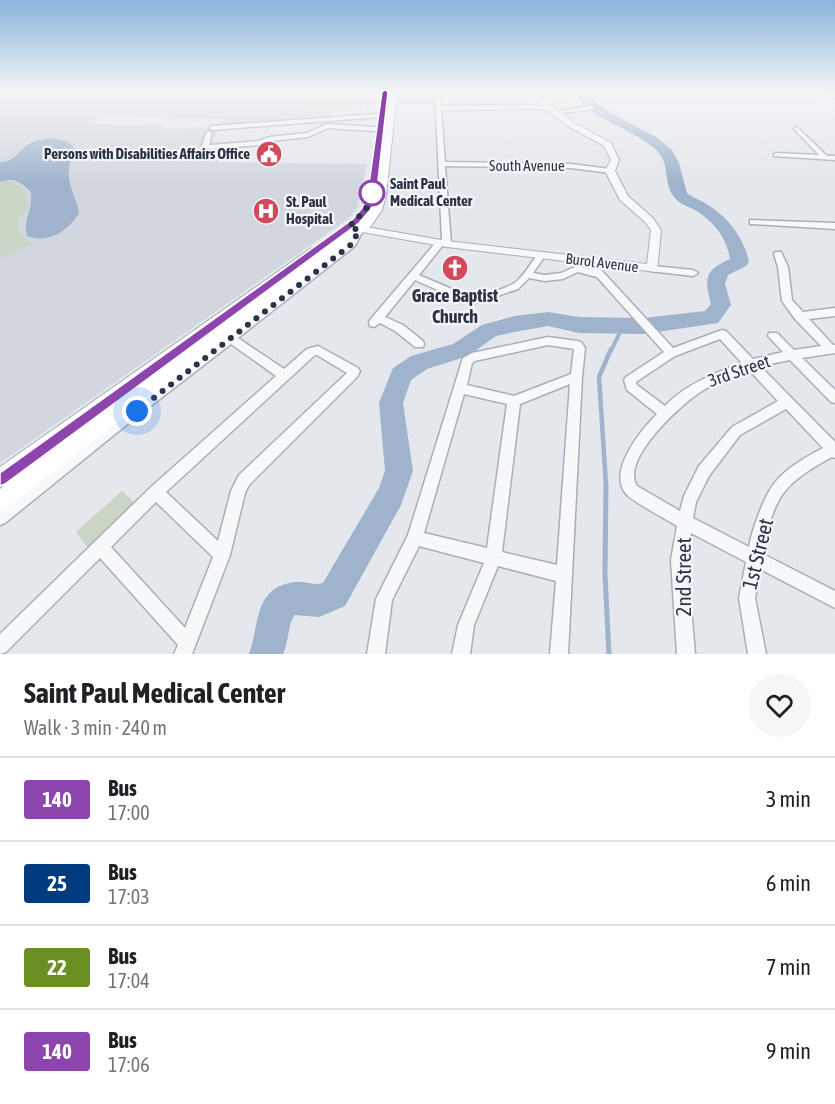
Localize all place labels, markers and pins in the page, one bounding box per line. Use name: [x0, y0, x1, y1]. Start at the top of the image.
public building icon: Persons with Disabilities Affairs Office: [254, 139, 284, 169]
place label: Persons with Disabilities Affairs Office: [44, 145, 250, 162]
place label: Saint Paul Medical Center: [390, 175, 473, 209]
marker: Saint Paul Medical Center: [359, 180, 385, 206]
place label: St. Paul Hospital: [286, 193, 334, 227]
hospital icon: St. Paul Hospital: [251, 196, 281, 226]
church icon: Grace Baptist Church: [440, 253, 470, 283]
place label: Grace Baptist Church: [412, 285, 499, 327]

